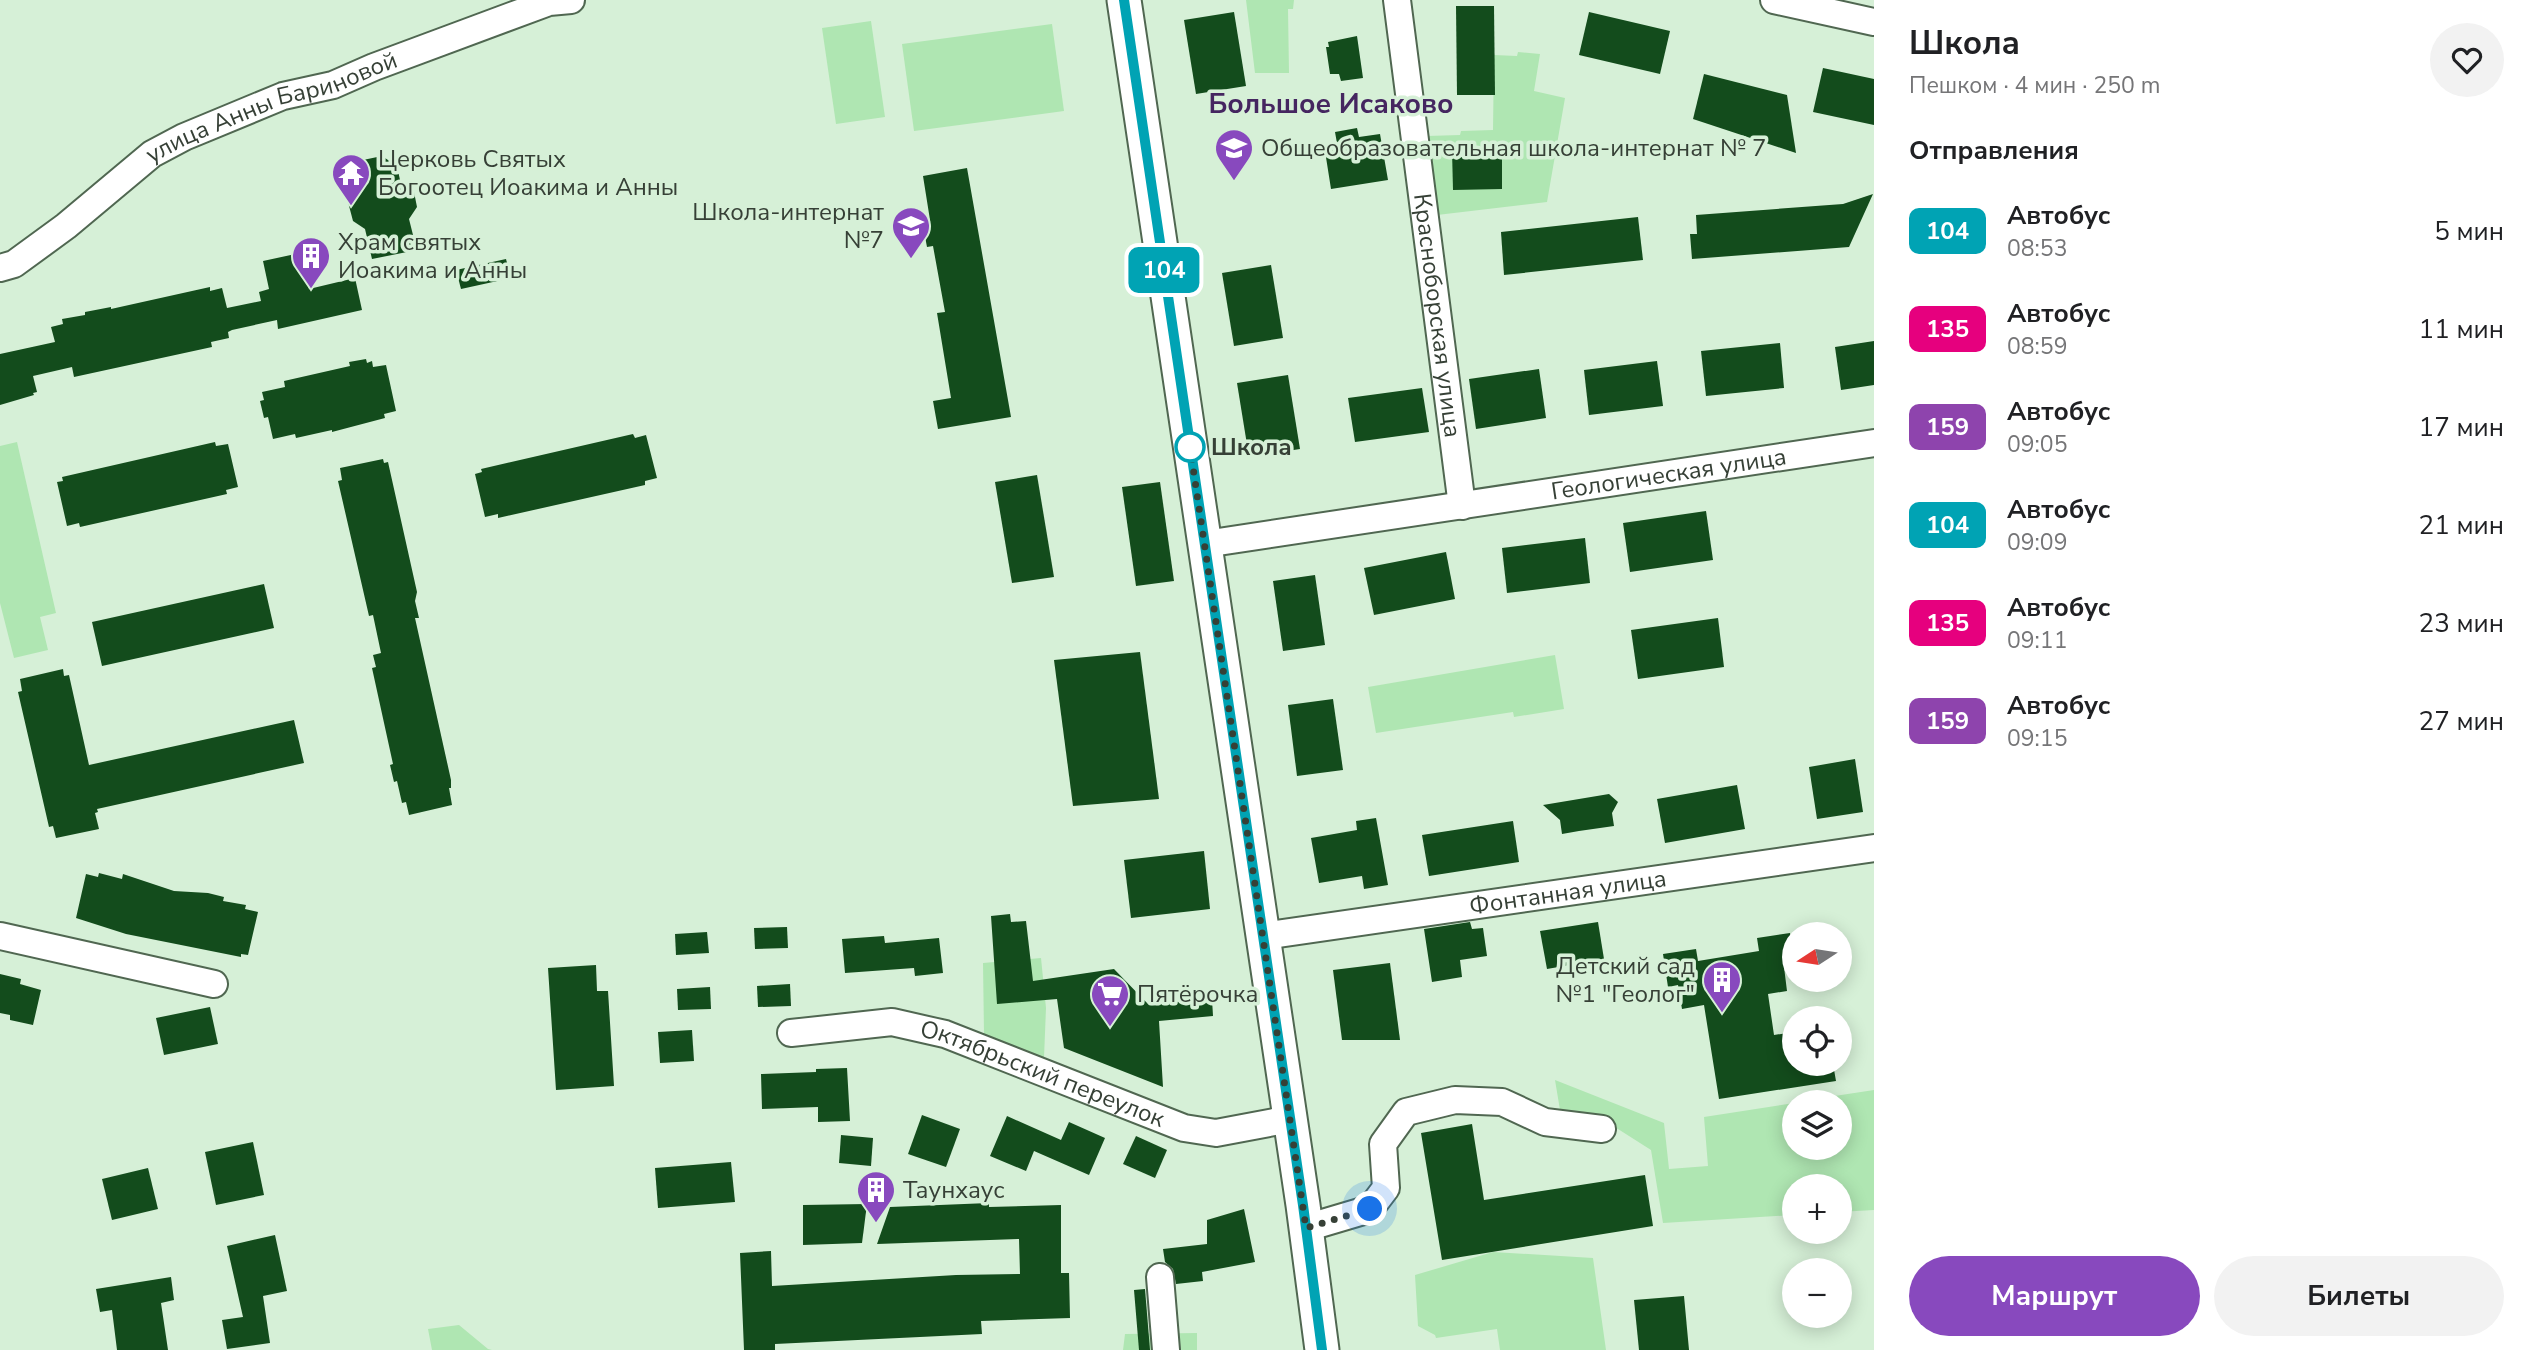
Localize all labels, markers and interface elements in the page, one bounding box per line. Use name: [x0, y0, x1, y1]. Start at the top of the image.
text: Школа: [1909, 21, 2020, 66]
button: heart: [2430, 23, 2504, 97]
street label: улица Анны Бариновой: [140, 44, 402, 171]
text: Пешком · 4 мин · 250 m: [1909, 70, 2160, 101]
district label: Большое Исаково: [1208, 85, 1454, 123]
school or university icon: Общеобразовательная школа-интернат № 7: [1213, 127, 1255, 182]
place label: Общеобразовательная школа-интернат № 7: [1261, 132, 1766, 164]
text: Отправления: [1909, 133, 2079, 168]
place label: Церковь Святых Богоотец Иоакима и Анны: [378, 143, 678, 203]
temple icon: Церковь Святых Богоотец Иоакима и Анны: [330, 152, 372, 207]
street label: Красноборская улица: [1406, 191, 1469, 439]
place label: Школа-интернат №7: [692, 196, 884, 256]
text: Автобус: [2007, 198, 2110, 233]
school or university icon: Школа-интернат №7: [890, 205, 932, 260]
text: 5 мин: [2434, 214, 2504, 249]
text: 104: [1926, 215, 1969, 247]
place label: Храм святых Иоакима и Анны: [338, 226, 527, 286]
text: 08:53: [2007, 233, 2067, 264]
building icon: Храм святых Иоакима и Анны: [290, 235, 332, 290]
line badge: 104: [1124, 247, 1204, 293]
text: 104: [1142, 254, 1186, 286]
text: Автобус: [2007, 296, 2110, 331]
text: 11 мин: [2419, 312, 2504, 347]
text: 135: [1926, 313, 1969, 345]
text: 08:59: [2007, 331, 2067, 362]
text: Автобус: [2007, 394, 2110, 429]
text: 17 мин: [2419, 410, 2504, 445]
text: 159: [1926, 411, 1969, 443]
text: 09:05: [2007, 429, 2067, 460]
place label: Школа: [1211, 431, 1292, 463]
marker: Школа: [1175, 432, 1205, 462]
street label: Геологическая улица: [1549, 440, 1789, 508]
text: Автобус: [2007, 492, 2110, 527]
text: 21 мин: [2419, 508, 2504, 543]
text: 104: [1926, 509, 1969, 541]
text: 09:09: [2007, 527, 2067, 558]
text: Автобус: [2007, 590, 2110, 625]
text: 23 мин: [2419, 606, 2504, 641]
text: 135: [1926, 607, 1969, 639]
text: 09:11: [2007, 625, 2067, 656]
text: Автобус: [2007, 688, 2110, 723]
text: 27 мин: [2419, 704, 2504, 739]
text: 159: [1926, 705, 1969, 737]
text: 09:15: [2007, 723, 2067, 754]
street label: Фонтанная улица: [1467, 862, 1669, 922]
north arrow: [1782, 922, 1852, 992]
map controls: [1782, 922, 1852, 1328]
place label: Детский сад №1 "Геолог": [1555, 950, 1695, 1010]
building icon: Детский сад №1 "Геолог": [1701, 959, 1743, 1014]
supermarket icon: Пятёрочка: [1089, 973, 1131, 1028]
place label: Пятёрочка: [1137, 978, 1258, 1010]
button: locate: [1782, 1006, 1852, 1076]
street label: Октябрьский переулок: [917, 1013, 1170, 1135]
button: layers: [1782, 1090, 1852, 1160]
building icon: Таунхаус: [855, 1169, 897, 1224]
place label: Таунхаус: [903, 1174, 1005, 1206]
button: +: [1782, 1174, 1852, 1244]
your location: [1352, 1191, 1387, 1226]
button: Маршрут: [1909, 1256, 2200, 1336]
button: Билеты: [2214, 1256, 2504, 1336]
button: −: [1782, 1258, 1852, 1328]

